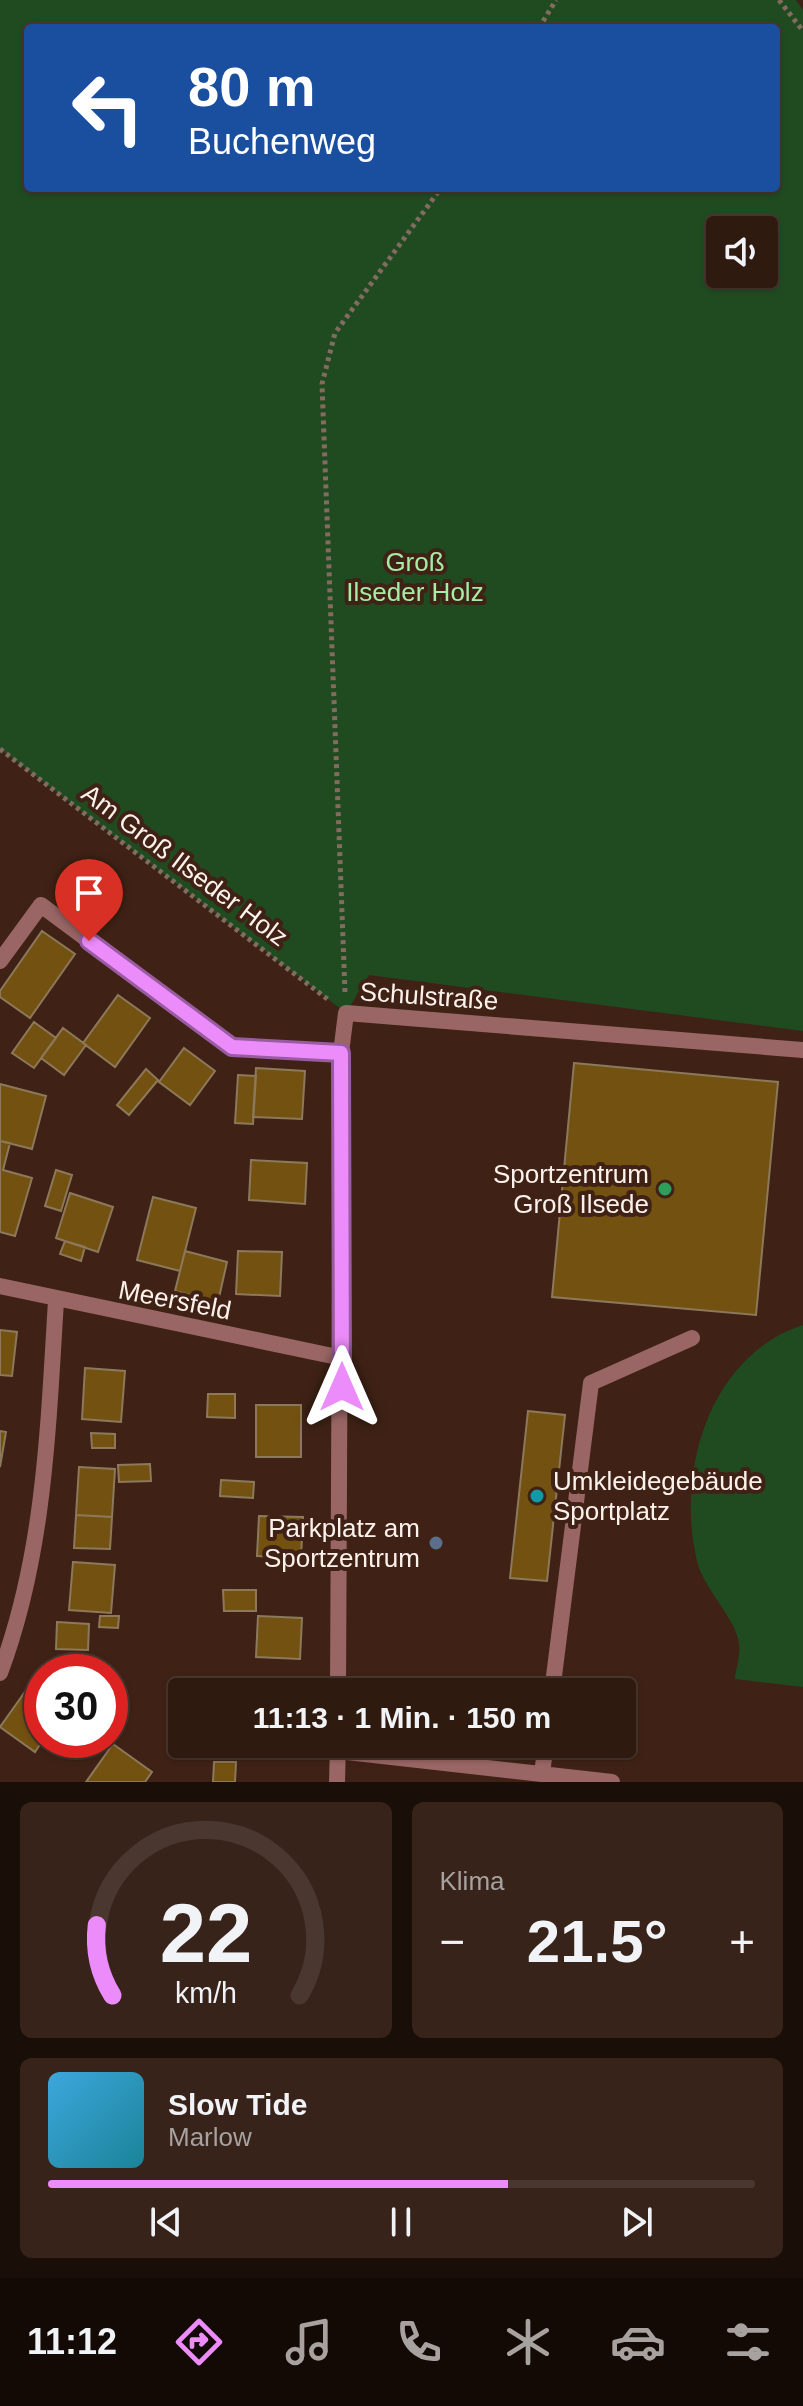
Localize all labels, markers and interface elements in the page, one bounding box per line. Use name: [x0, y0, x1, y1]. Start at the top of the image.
text: 80 m: [188, 55, 316, 118]
icon: left: [56, 56, 160, 160]
text: Buchenweg: [188, 121, 376, 162]
map controls: [706, 216, 778, 288]
button: sound: [706, 216, 778, 288]
park label: Groß Ilseder Holz: [346, 547, 484, 607]
street label: Am Groß Ilseder Holz: [76, 778, 294, 952]
pin: [55, 859, 123, 941]
icon: arrive: [67, 871, 111, 915]
street label: Schulstraße: [359, 976, 499, 1016]
place label: Sportzentrum Groß Ilsede: [493, 1159, 649, 1219]
marker: Sportzentrum Groß Ilsede: [656, 1180, 674, 1198]
street label: Meersfeld: [116, 1274, 234, 1326]
position arrow: [300, 1345, 384, 1429]
place label: Umkleidegebäude Sportplatz: [553, 1466, 763, 1526]
marker: Umkleidegebäude Sportplatz: [528, 1487, 546, 1505]
place label: Parkplatz am Sportzentrum: [264, 1513, 420, 1573]
marker: Parkplatz am Sportzentrum: [427, 1534, 445, 1552]
speed limit sign: 30: [24, 1654, 128, 1758]
text: 11:13 · 1 Min. · 150 m: [253, 1701, 551, 1734]
text: Klima: [440, 1866, 505, 1896]
text: 22: [159, 1887, 252, 1980]
text: 21.5°: [527, 1908, 668, 1975]
text: −: [440, 1917, 465, 1966]
text: +: [729, 1917, 755, 1966]
text: km/h: [175, 1977, 237, 2009]
text: Slow Tide: [168, 2088, 307, 2121]
text: Marlow: [168, 2122, 252, 2152]
icon: previous: [144, 2200, 188, 2244]
icon: pause: [379, 2200, 423, 2244]
icon: next: [615, 2200, 659, 2244]
icon: directions: [171, 2314, 227, 2370]
icon: music: [281, 2314, 337, 2370]
icon: phone: [391, 2314, 447, 2370]
icon: climate: [500, 2314, 556, 2370]
icon: car: [610, 2314, 666, 2370]
icon: filters: [720, 2314, 776, 2370]
text: 11:12: [27, 2321, 117, 2362]

